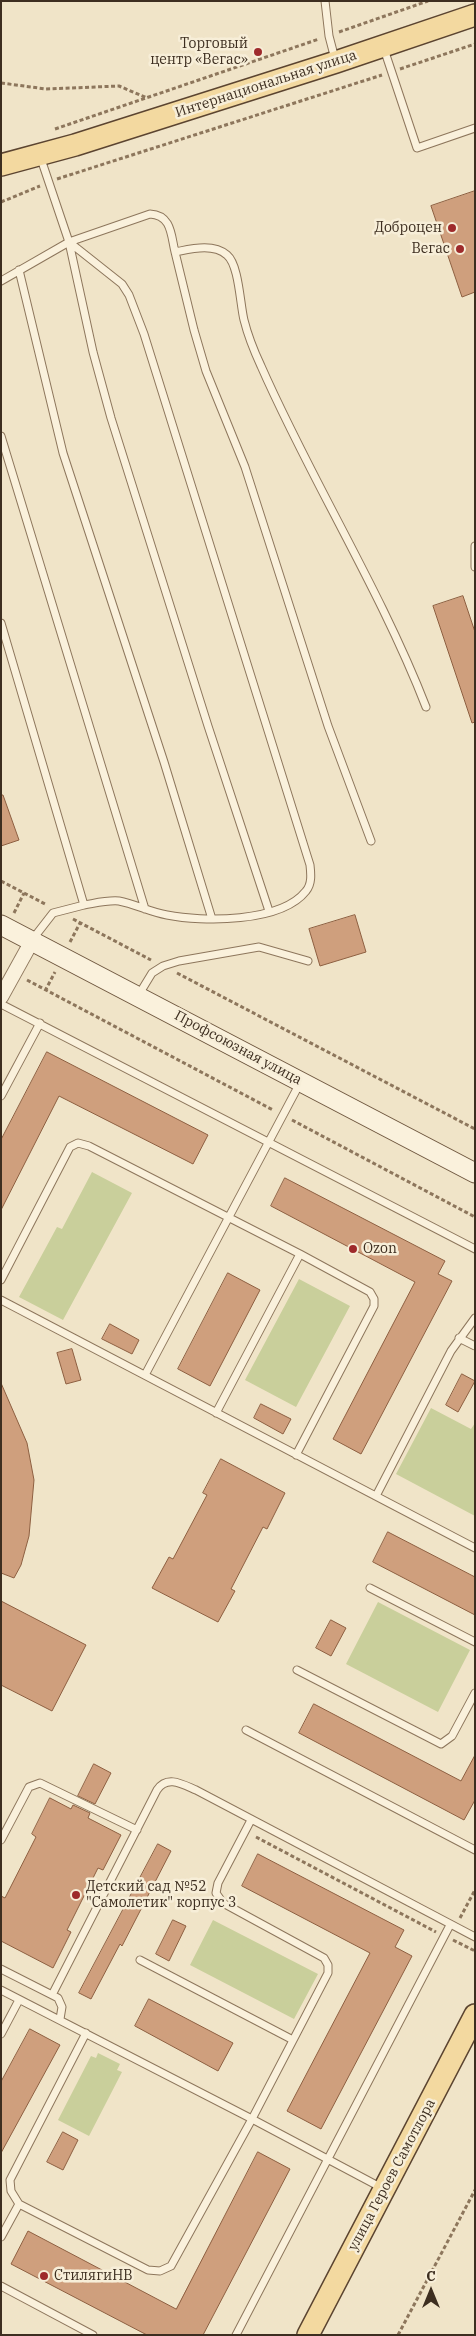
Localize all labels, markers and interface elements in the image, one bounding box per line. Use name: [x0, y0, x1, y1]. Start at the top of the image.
place label: Торговый центр «Вегас»: [150, 36, 248, 68]
marker: Торговый центр «Вегас»: [252, 46, 264, 58]
street label: Интернациональная улица: [173, 47, 359, 121]
place label: Доброцен: [374, 220, 442, 236]
marker: Доброцен: [446, 222, 458, 234]
place label: Вегас: [411, 241, 450, 257]
marker: Вегас: [454, 243, 466, 255]
street label: Профсоюзная улица: [171, 1007, 305, 1089]
place label: Ozon: [363, 1241, 397, 1257]
marker: Ozon: [347, 1243, 359, 1255]
place label: Детский сад №52 "Самолетик" корпус 3: [86, 1879, 236, 1911]
marker: Детский сад №52 "Самолетик" корпус 3: [70, 1889, 82, 1901]
street label: улица Героев Самотлора: [345, 2096, 439, 2254]
north arrow: [406, 2266, 456, 2316]
text: С: [426, 2267, 436, 2285]
place label: СтилягиНВ: [54, 2268, 133, 2284]
marker: СтилягиНВ: [38, 2270, 50, 2282]

